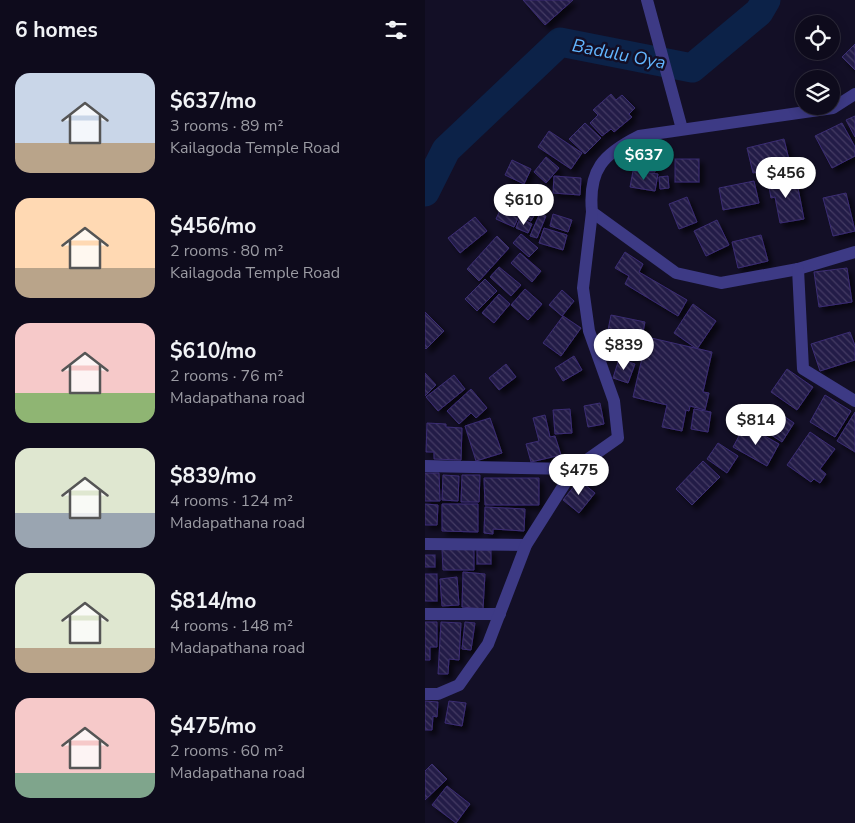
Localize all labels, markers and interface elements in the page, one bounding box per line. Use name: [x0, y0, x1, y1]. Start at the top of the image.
map controls: [795, 15, 840, 115]
button: locate: [795, 15, 840, 60]
text: 6 homes: [15, 16, 98, 44]
icon: filters: [382, 16, 410, 44]
water label: Badulu Oya: [570, 33, 668, 75]
button: layers: [795, 70, 840, 115]
text: $637/mo: [170, 87, 256, 115]
icon: home: [55, 93, 115, 153]
text: 3 rooms · 89 m²: [170, 115, 283, 137]
text: Kailagoda Temple Road: [170, 137, 340, 159]
pin: $637: [614, 138, 674, 181]
text: $637: [625, 144, 663, 166]
pin: $456: [756, 156, 816, 199]
text: $456: [767, 162, 805, 184]
pin: $610: [494, 184, 554, 226]
text: $610: [505, 189, 543, 211]
text: $456/mo: [170, 212, 256, 240]
icon: home: [55, 218, 115, 278]
text: 2 rooms · 80 m²: [170, 240, 283, 262]
text: Kailagoda Temple Road: [170, 262, 340, 284]
pin: $839: [594, 328, 654, 371]
text: $839: [605, 334, 643, 356]
text: $610/mo: [170, 337, 256, 365]
icon: home: [55, 343, 115, 403]
text: 2 rooms · 76 m²: [170, 365, 283, 387]
text: Madapathana road: [170, 387, 305, 409]
pin: $814: [726, 404, 786, 446]
text: $814: [737, 409, 775, 431]
pin: $475: [549, 454, 609, 496]
text: $475: [560, 459, 598, 481]
text: $839/mo: [170, 462, 256, 490]
icon: home: [55, 468, 115, 528]
text: 4 rooms · 124 m²: [170, 490, 293, 512]
text: Madapathana road: [170, 512, 305, 534]
text: $814/mo: [170, 587, 256, 615]
icon: home: [55, 593, 115, 653]
text: 4 rooms · 148 m²: [170, 615, 293, 637]
text: Madapathana road: [170, 637, 305, 659]
text: $475/mo: [170, 712, 256, 740]
icon: home: [55, 718, 115, 778]
text: 2 rooms · 60 m²: [170, 740, 283, 762]
text: Madapathana road: [170, 762, 305, 784]

